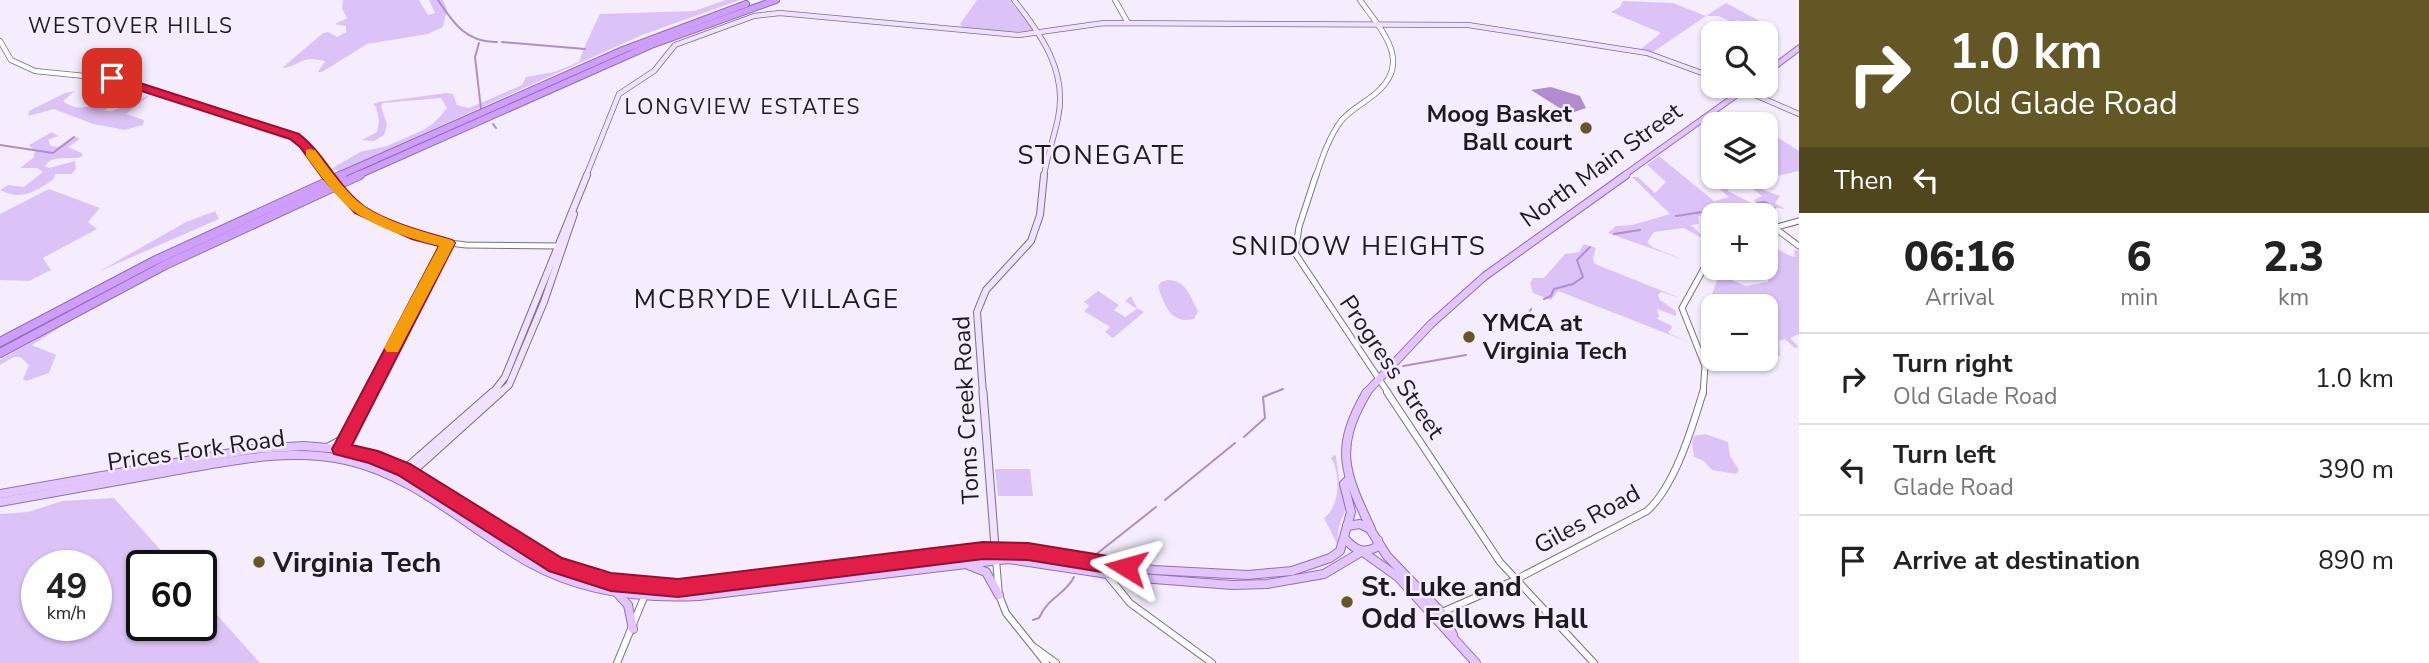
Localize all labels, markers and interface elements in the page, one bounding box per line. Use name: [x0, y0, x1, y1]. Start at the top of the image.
district label: WESTOVER HILLS: [28, 12, 234, 40]
text: 1.0 km: [1949, 18, 2102, 85]
map controls: [1701, 21, 1778, 371]
button: search: [1701, 21, 1778, 98]
icon: right: [1834, 28, 1925, 119]
pin: [82, 48, 142, 108]
icon: arrive: [93, 59, 131, 97]
text: Old Glade Road: [1949, 82, 2178, 125]
district label: LONGVIEW ESTATES: [625, 93, 861, 121]
street label: North Main Street: [1514, 95, 1689, 235]
place label: Moog Basket Ball court: [1426, 98, 1573, 158]
button: layers: [1701, 112, 1778, 189]
marker: Moog Basket Ball court: [1578, 120, 1594, 136]
district label: STONEGATE: [1017, 138, 1187, 173]
icon: left: [1907, 161, 1945, 199]
text: Then: [1834, 163, 1893, 198]
button: +: [1701, 203, 1778, 280]
district label: SNIDOW HEIGHTS: [1231, 229, 1487, 264]
text: 06:16: [1904, 229, 2015, 286]
text: 6: [2127, 229, 2152, 286]
text: 2.3: [2263, 229, 2324, 286]
district label: MCBRYDE VILLAGE: [634, 282, 900, 317]
text: Arrival: [1925, 282, 1994, 313]
text: min: [2120, 282, 2158, 313]
text: km: [2278, 282, 2309, 313]
street label: Progress Street: [1332, 289, 1452, 446]
button: −: [1701, 294, 1778, 371]
place label: YMCA at Virginia Tech: [1482, 307, 1627, 367]
street label: Toms Creek Road: [945, 315, 987, 505]
marker: YMCA at Virginia Tech: [1461, 329, 1477, 345]
text: Turn right: [1893, 346, 2012, 381]
icon: right: [1834, 360, 1872, 398]
text: 1.0 km: [2315, 361, 2394, 396]
text: Old Glade Road: [1893, 381, 2057, 412]
street label: Prices Fork Road: [105, 422, 287, 478]
text: Turn left: [1893, 437, 1996, 472]
icon: left: [1834, 451, 1872, 489]
text: 390 m: [2318, 452, 2394, 487]
text: Glade Road: [1893, 472, 2014, 503]
street label: Giles Road: [1528, 477, 1646, 561]
position arrow: [1089, 530, 1163, 604]
icon: arrive: [1834, 542, 1872, 580]
text: Arrive at destination: [1893, 543, 2140, 578]
text: 890 m: [2318, 543, 2394, 578]
place label: Virginia Tech: [272, 544, 441, 582]
speed limit sign: 60: [126, 550, 217, 641]
marker: Virginia Tech: [251, 554, 267, 570]
text: 49: [45, 563, 88, 610]
place label: St. Luke and Odd Fellows Hall: [1361, 568, 1588, 638]
marker: St. Luke and Odd Fellows Hall: [1339, 594, 1355, 610]
text: km/h: [47, 601, 86, 625]

